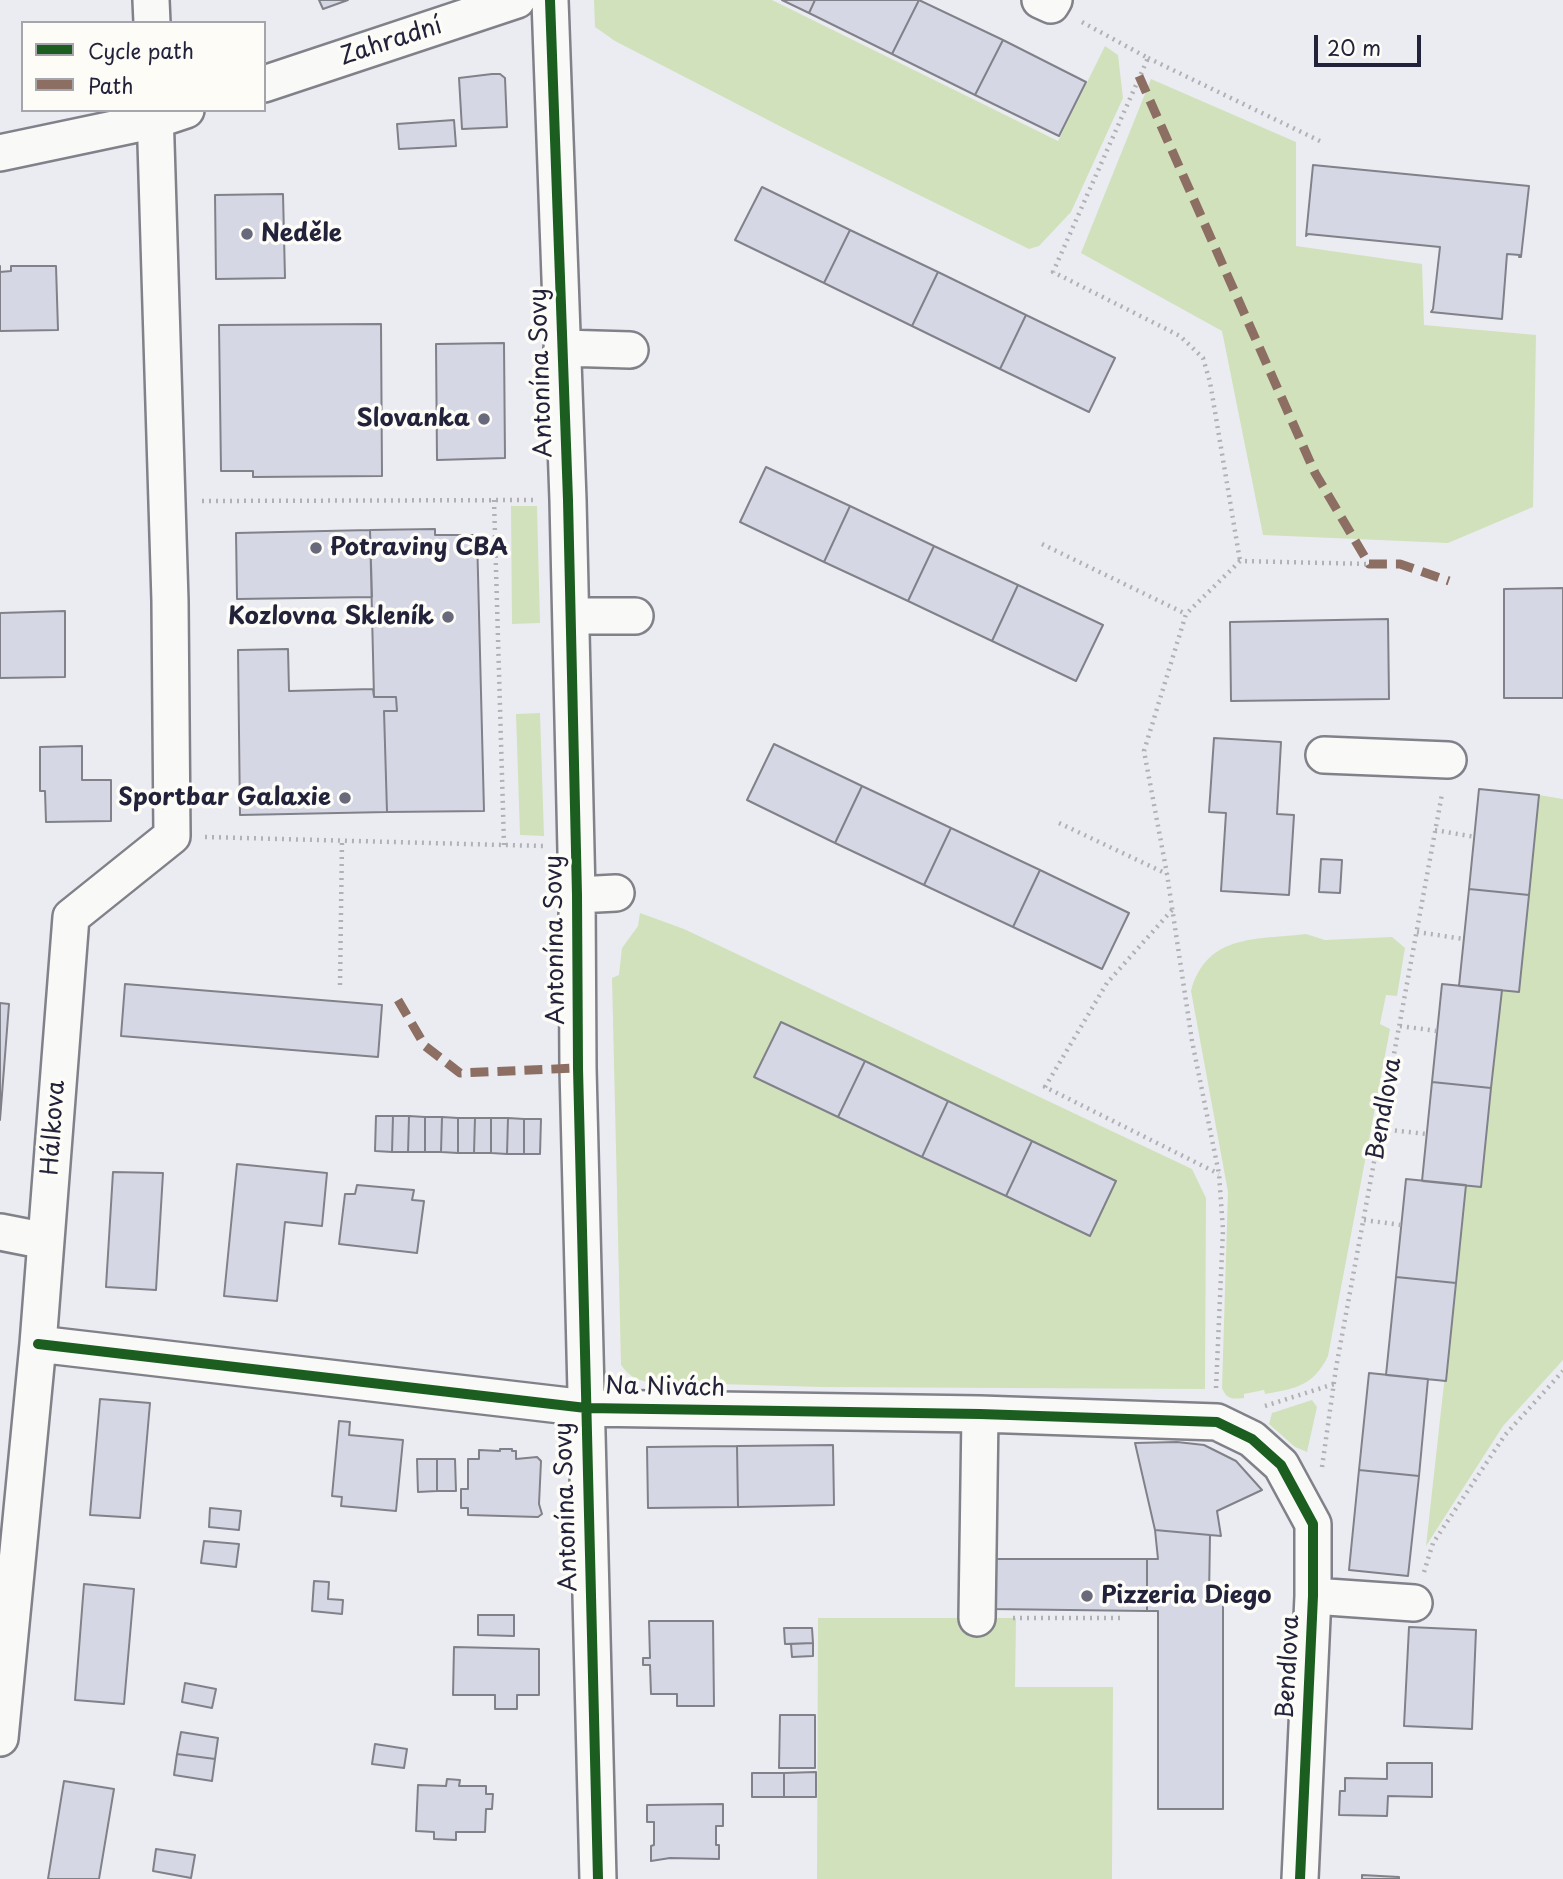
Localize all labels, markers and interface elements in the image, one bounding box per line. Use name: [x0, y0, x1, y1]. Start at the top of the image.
street label: Zahradní: [336, 12, 446, 72]
legend: [21, 21, 266, 112]
scale bar: [1318, 21, 1425, 65]
text: 20 m: [1327, 31, 1381, 63]
text: Cycle path: [88, 34, 194, 66]
text: Path: [88, 69, 133, 101]
place label: Neděle: [261, 220, 342, 248]
marker: Neděle: [239, 226, 255, 242]
street label: Antonína Sovy: [525, 288, 559, 458]
place label: Slovanka: [357, 405, 470, 433]
marker: Slovanka: [476, 411, 492, 427]
place label: Potraviny CBA: [330, 534, 508, 562]
marker: Potraviny CBA: [308, 540, 324, 556]
place label: Kozlovna Skleník: [228, 603, 434, 631]
marker: Kozlovna Skleník: [440, 609, 456, 625]
place label: Sportbar Galaxie: [118, 784, 331, 812]
marker: Sportbar Galaxie: [337, 790, 353, 806]
street label: Antonína Sovy: [540, 855, 572, 1025]
street label: Bendlova: [1362, 1055, 1408, 1163]
street label: Hálkova: [36, 1079, 72, 1177]
street label: Na Nivách: [605, 1373, 725, 1403]
street label: Antonína Sovy: [550, 1422, 584, 1592]
place label: Pizzeria Diego: [1101, 1582, 1272, 1610]
marker: Pizzeria Diego: [1079, 1588, 1095, 1604]
street label: Bendlova: [1272, 1614, 1306, 1720]

